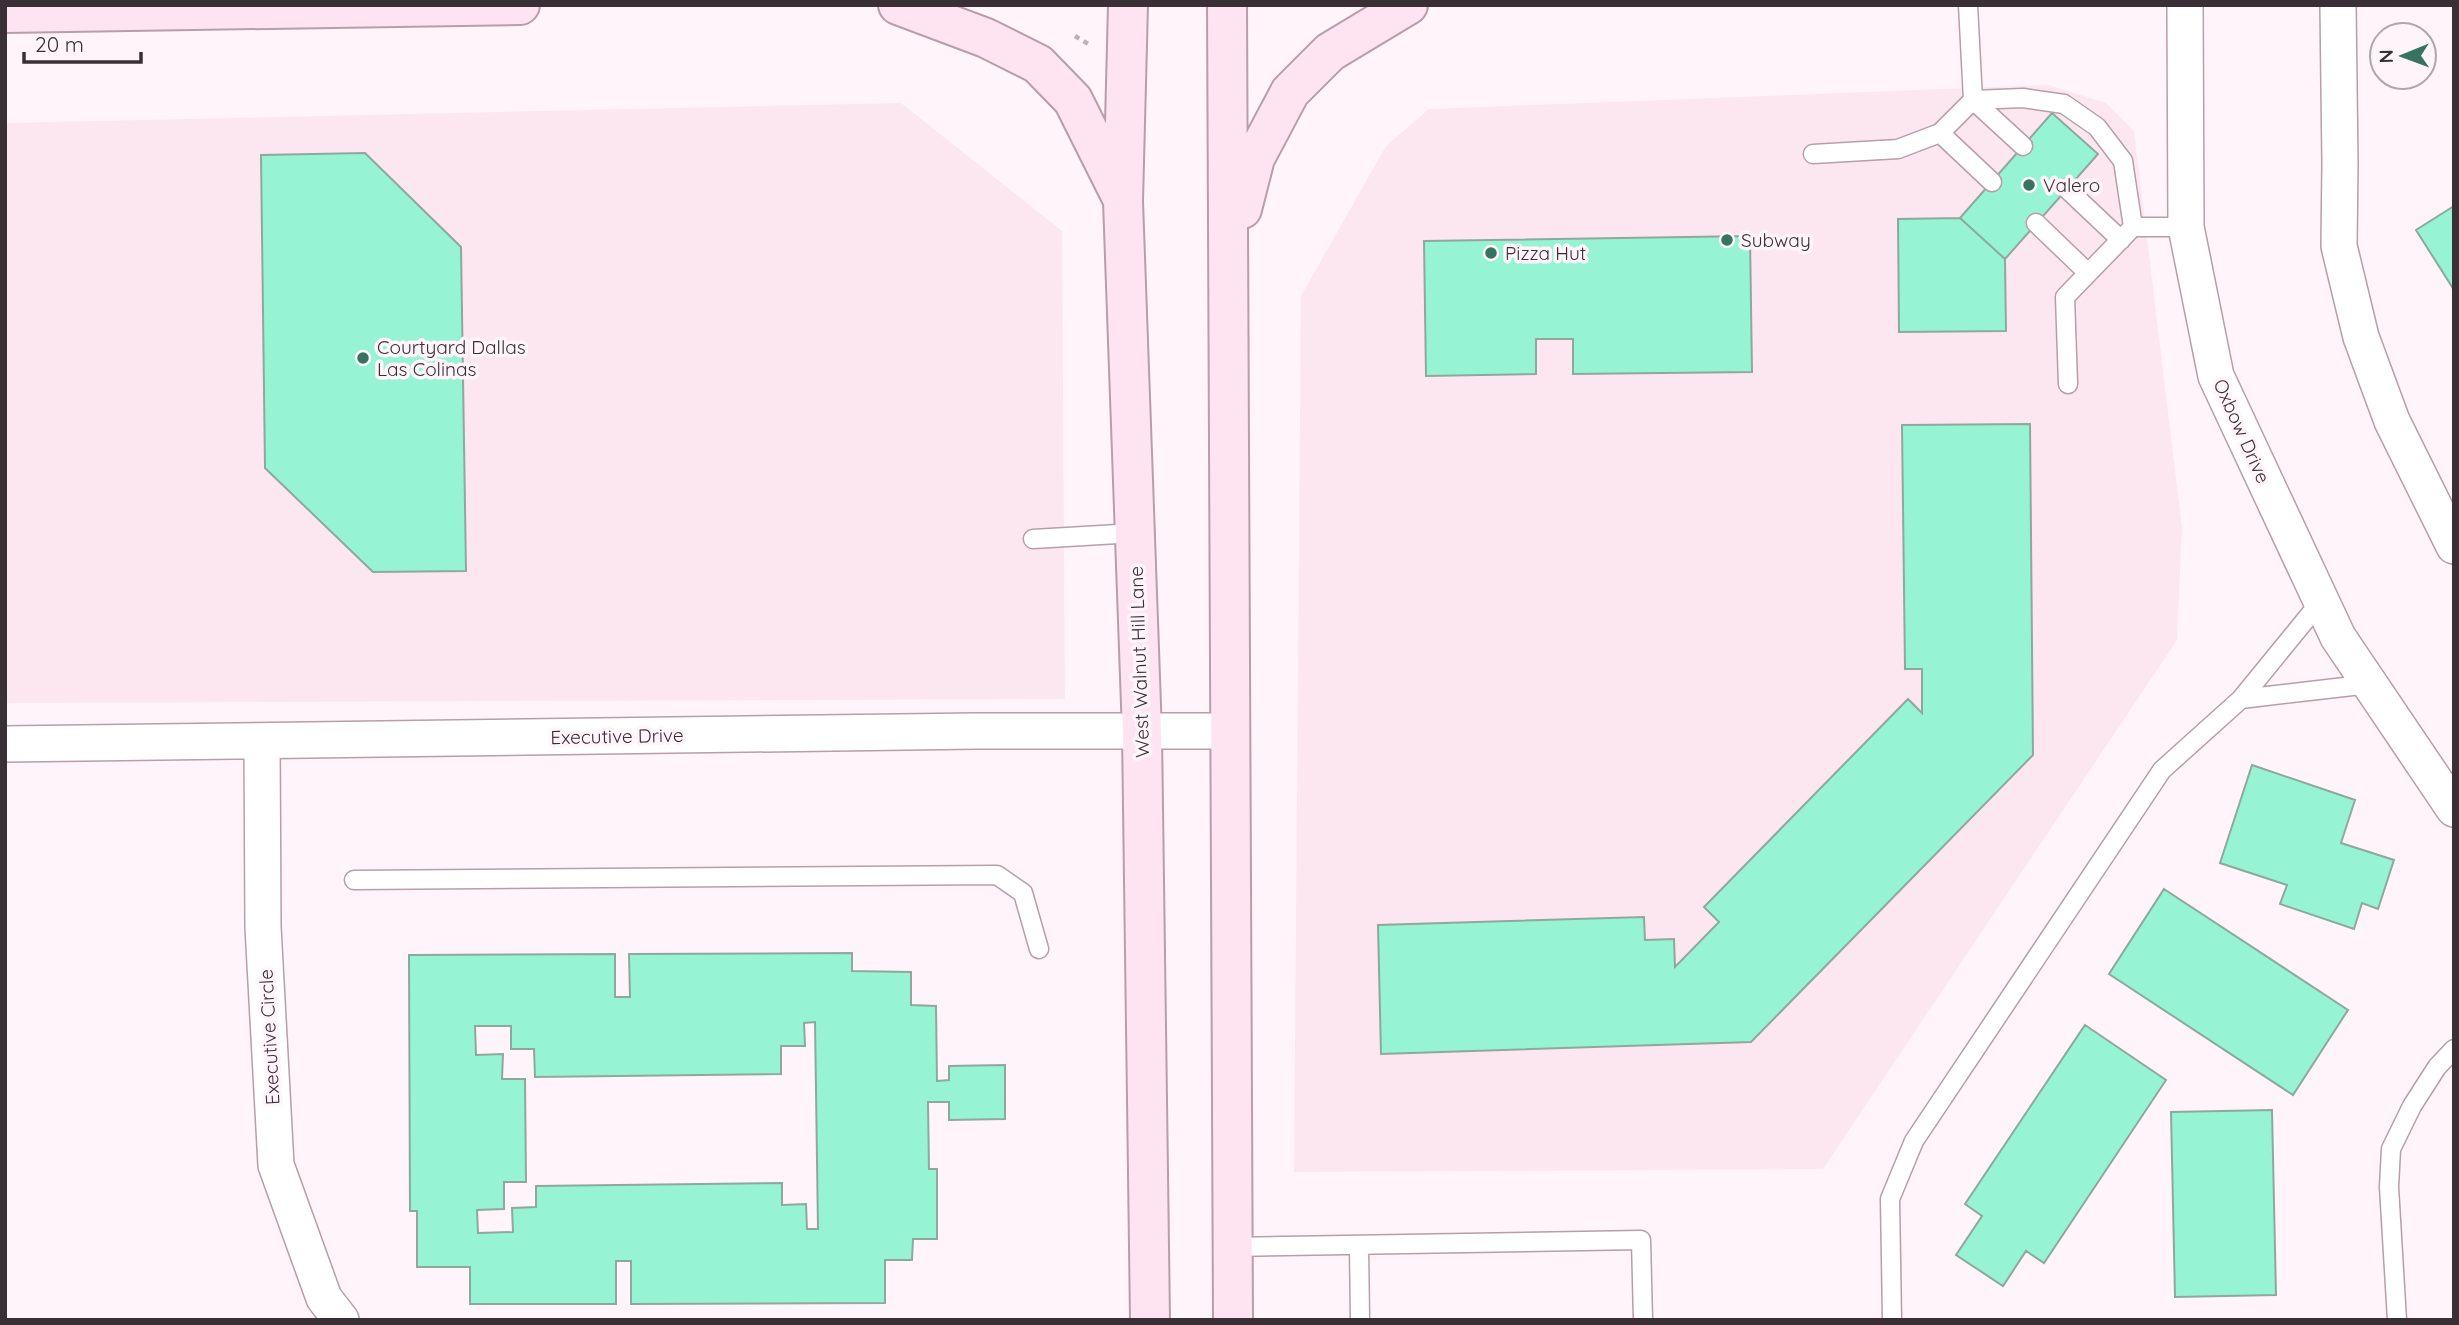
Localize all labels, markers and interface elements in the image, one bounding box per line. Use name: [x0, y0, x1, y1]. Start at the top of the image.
scale bar: [24, 21, 142, 65]
north arrow: [2368, 21, 2438, 91]
text: 20 m: [35, 31, 84, 57]
text: N: [2374, 49, 2398, 63]
place label: Valero: [2043, 173, 2100, 197]
marker: Valero: [2021, 177, 2037, 193]
place label: Subway: [1741, 228, 1811, 252]
marker: Subway: [1719, 232, 1735, 248]
place label: Pizza Hut: [1505, 241, 1586, 265]
marker: Pizza Hut: [1483, 245, 1499, 261]
place label: Courtyard Dallas Las Colinas: [377, 335, 526, 381]
marker: Courtyard Dallas Las Colinas: [355, 350, 371, 366]
street label: Oxbow Drive: [2208, 375, 2276, 487]
street label: West Walnut Hill Lane: [1124, 566, 1154, 758]
street label: Executive Drive: [550, 723, 684, 749]
street label: Executive Circle: [253, 969, 285, 1105]

